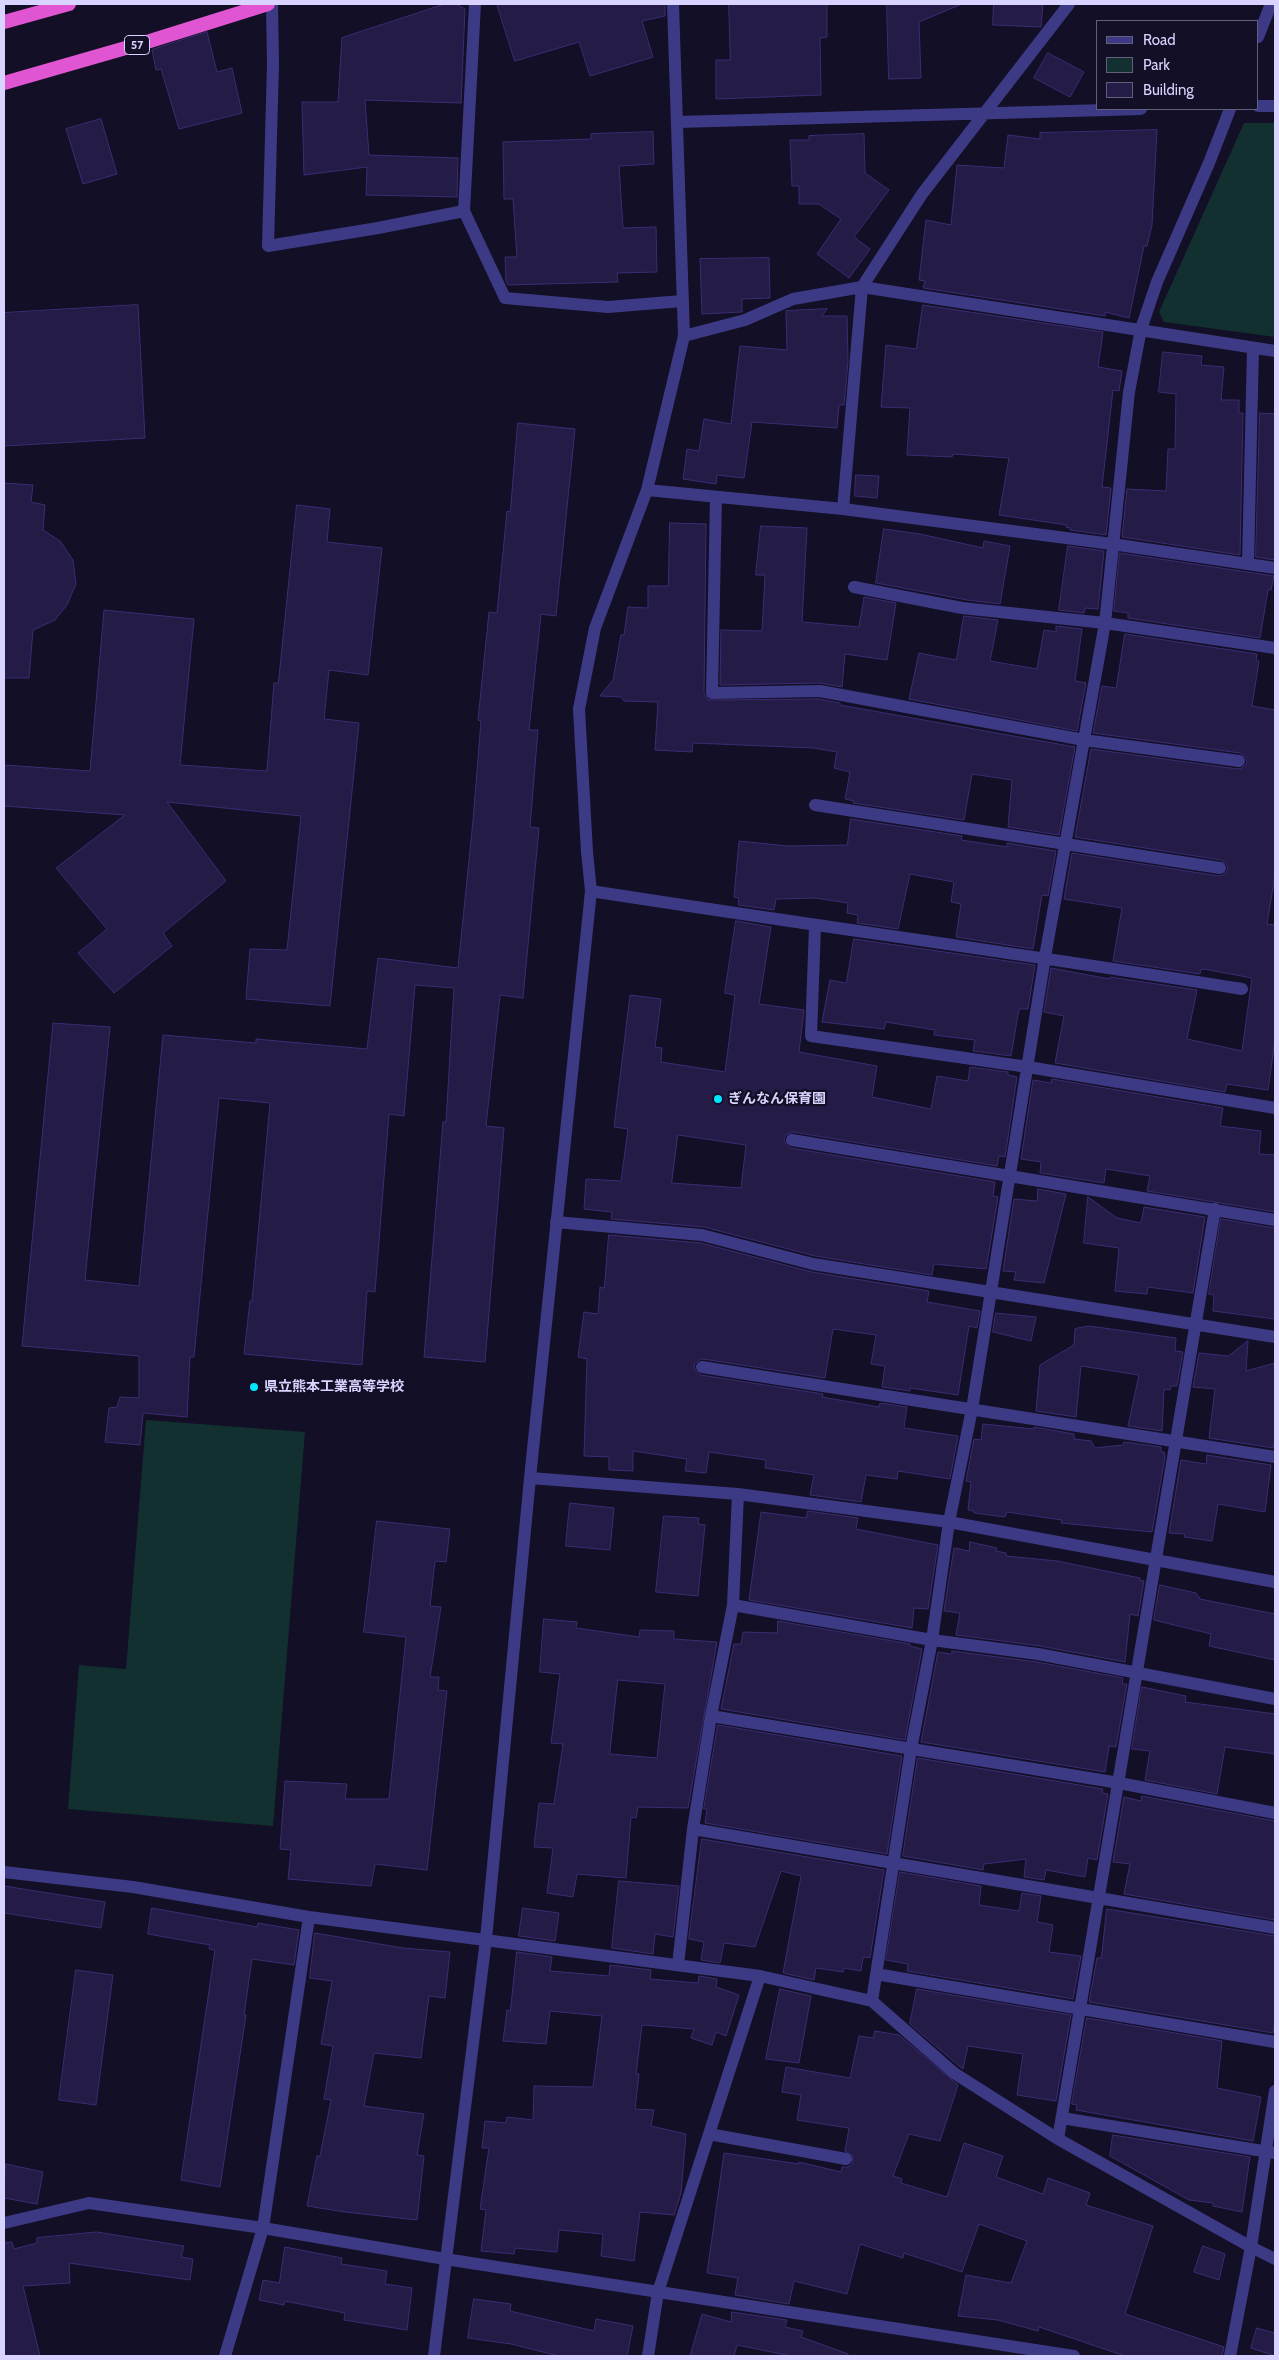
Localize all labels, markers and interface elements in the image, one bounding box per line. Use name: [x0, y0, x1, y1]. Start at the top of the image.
legend: [1096, 20, 1259, 110]
text: Road: [1143, 31, 1176, 49]
road number: 57: [124, 36, 150, 54]
text: Park: [1143, 56, 1170, 74]
text: Building: [1143, 81, 1194, 99]
place label: ぎんなん保育園: [728, 1091, 826, 1107]
marker: ぎんなん保育園: [712, 1093, 724, 1105]
place label: 県立熊本工業高等学校: [264, 1379, 404, 1395]
marker: 県立熊本工業高等学校: [248, 1381, 260, 1393]

